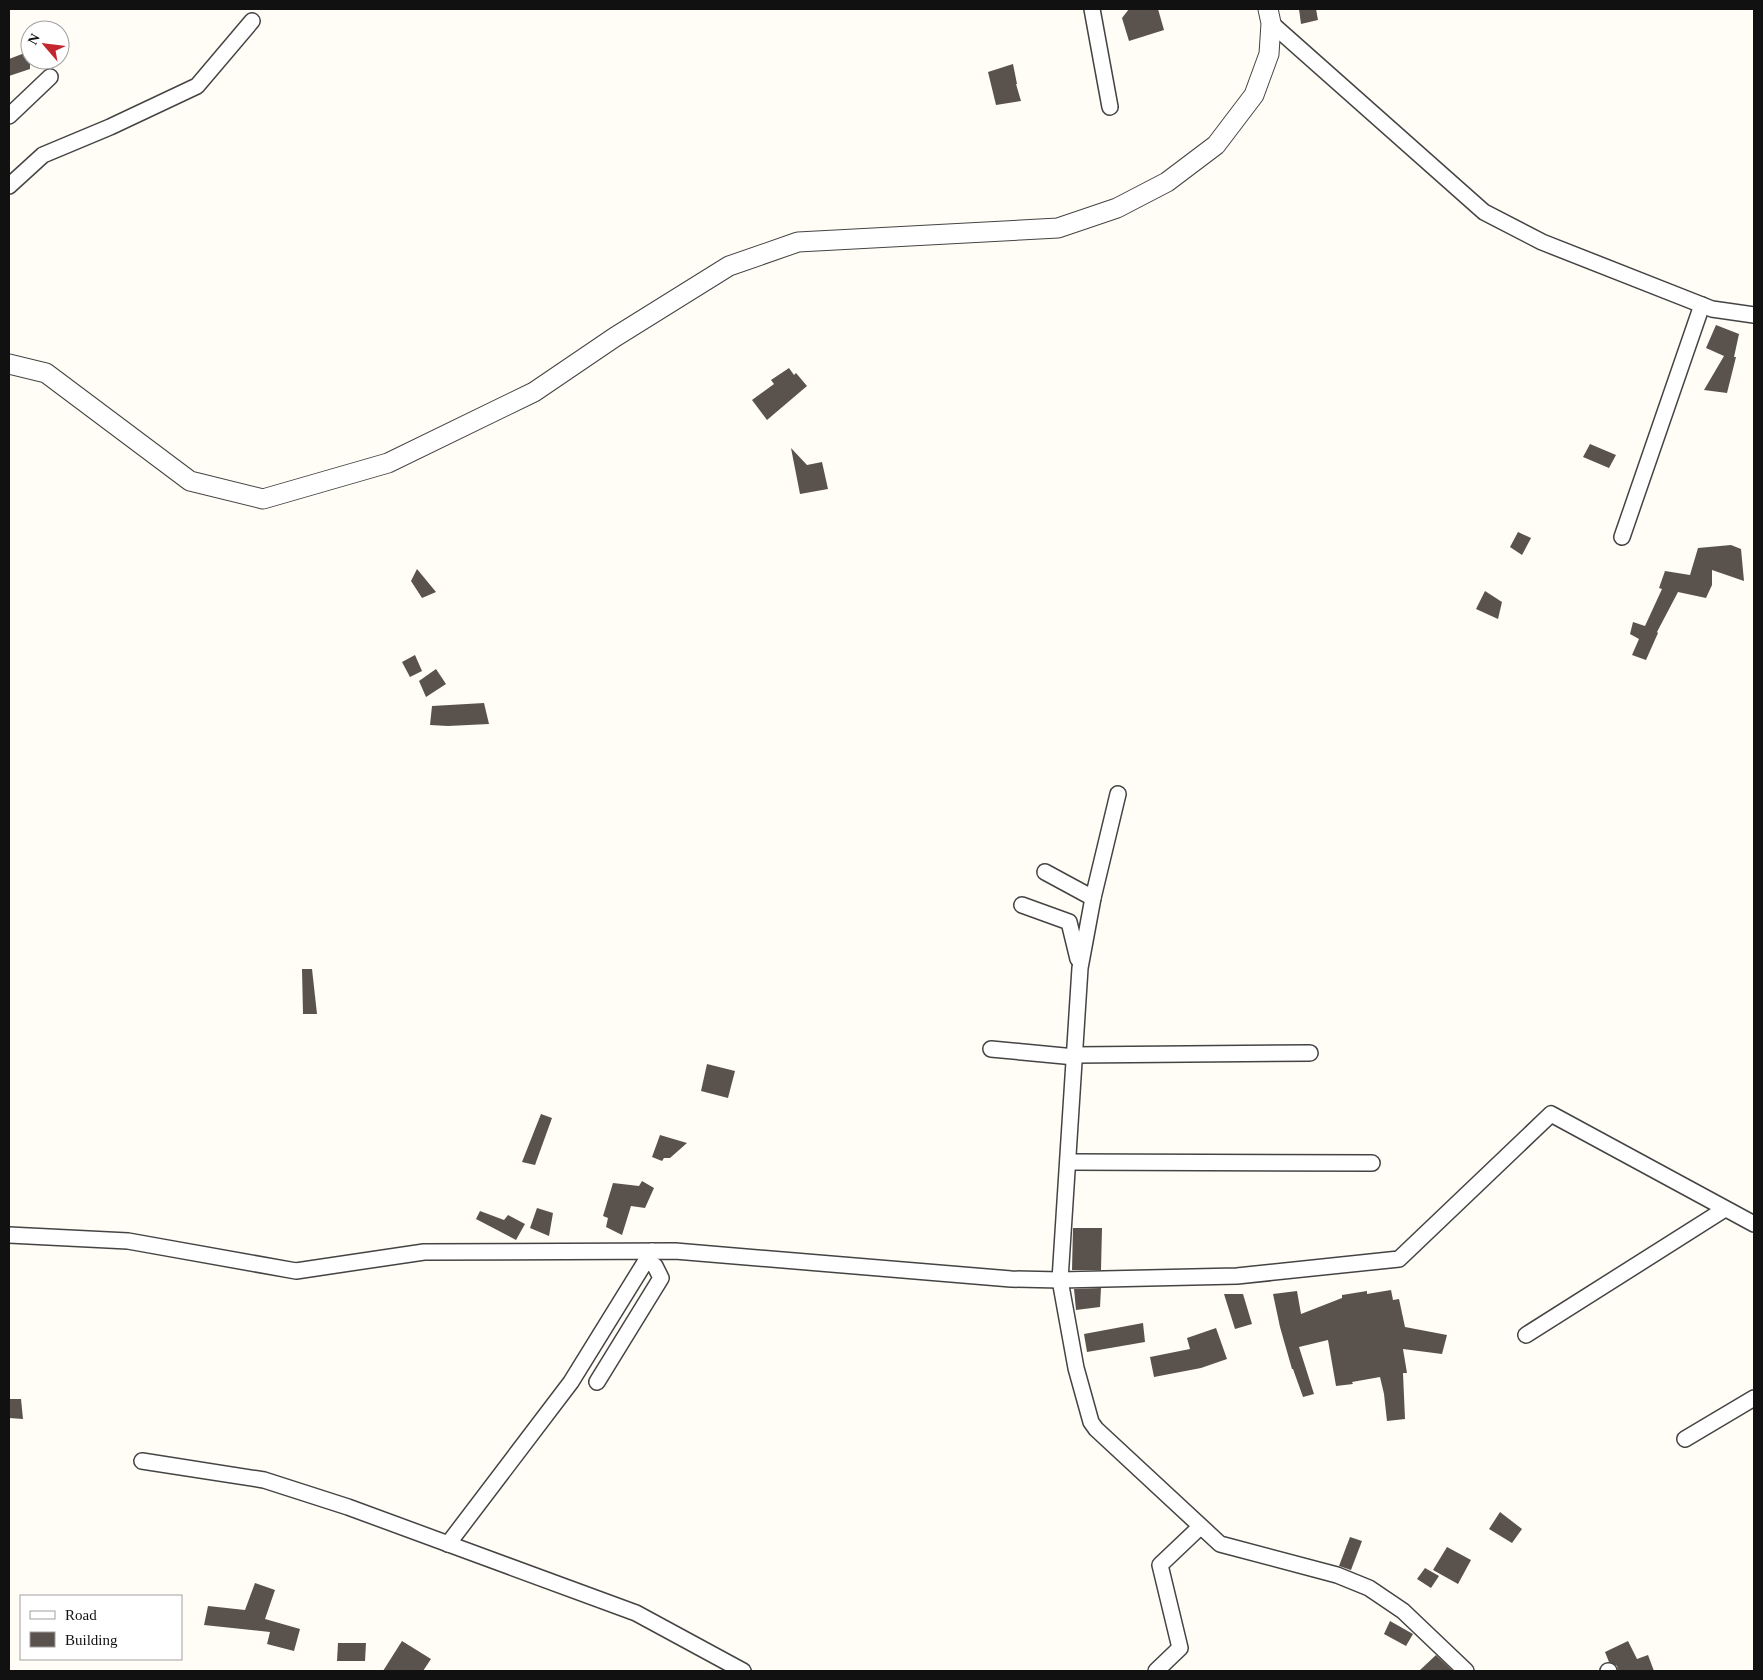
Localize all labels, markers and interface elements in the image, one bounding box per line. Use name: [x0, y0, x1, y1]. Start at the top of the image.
north arrow: [20, 20, 70, 70]
text: N: [25, 31, 43, 47]
legend: [20, 1595, 182, 1660]
text: Road: [65, 1607, 97, 1623]
text: Building: [65, 1632, 118, 1648]

